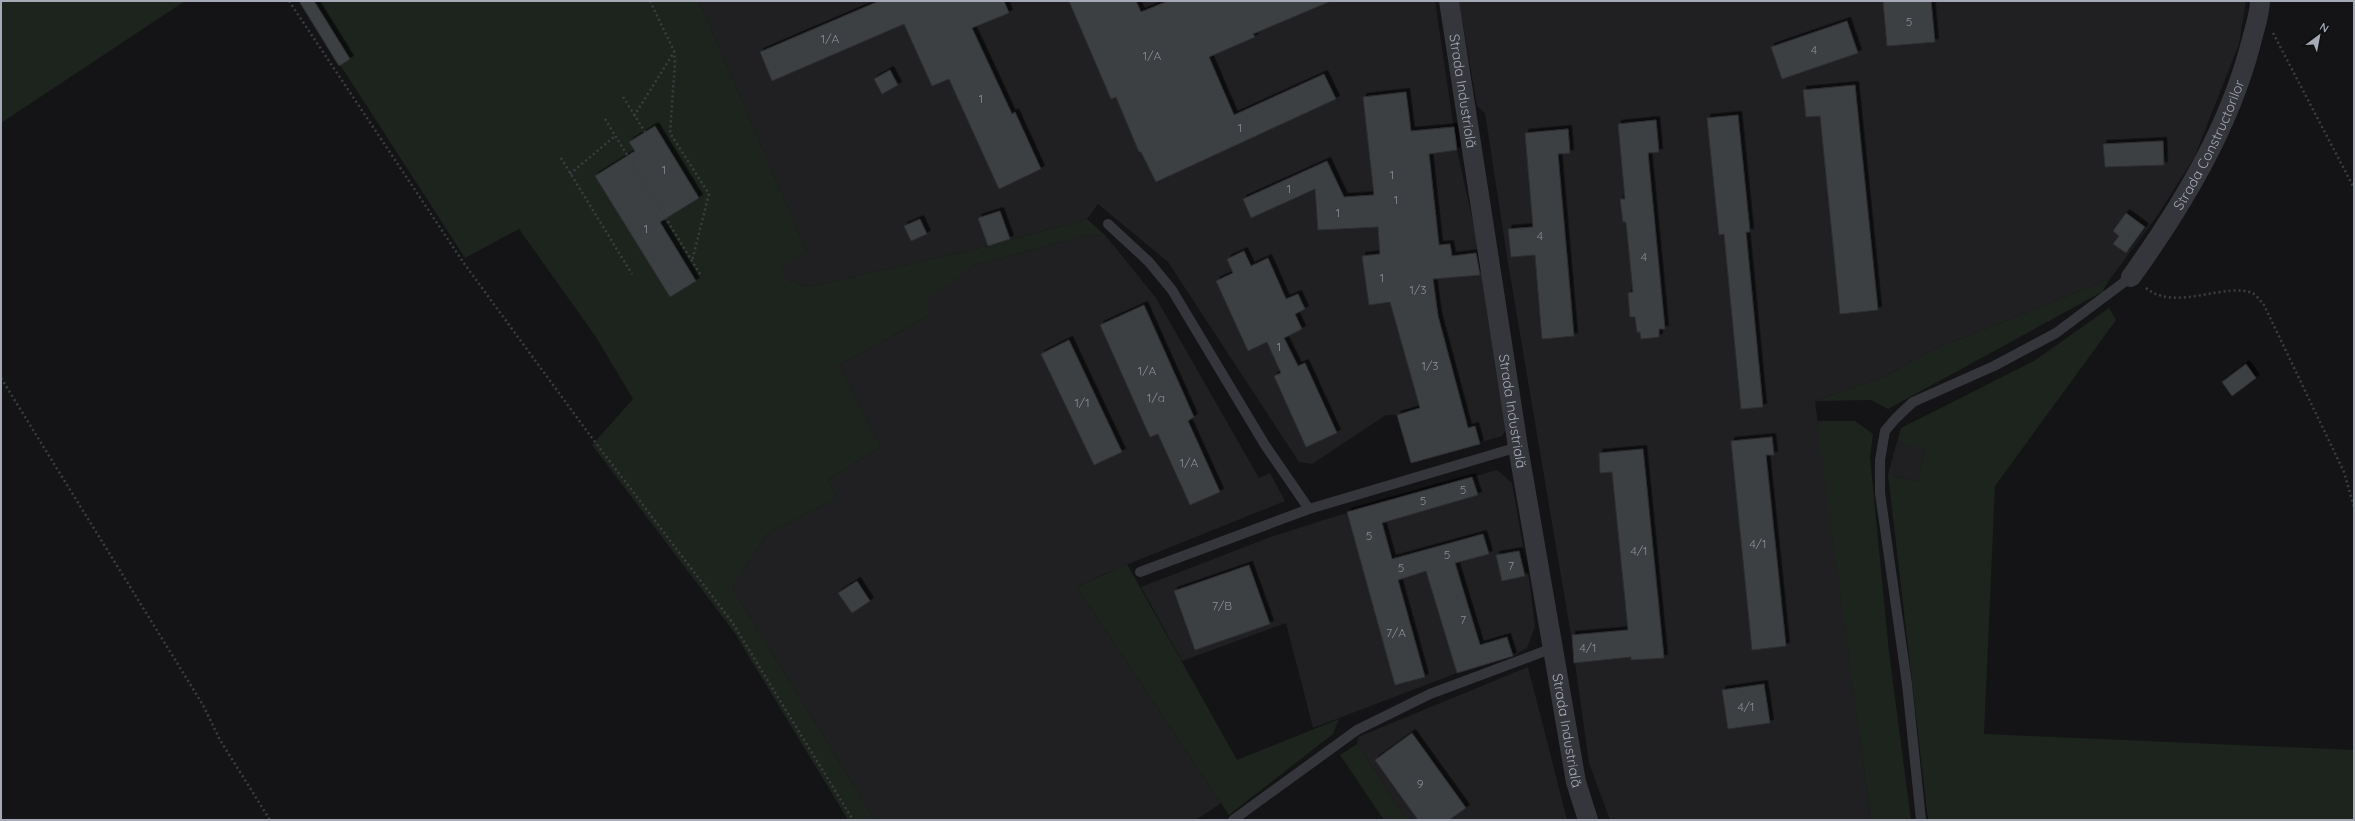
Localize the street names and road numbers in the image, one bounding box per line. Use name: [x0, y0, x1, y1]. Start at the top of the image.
street label: Strada Industrială: [1445, 33, 1481, 149]
street label: Strada Constructorilor: [2169, 77, 2248, 213]
street label: Strada Industrială: [1495, 353, 1531, 470]
street label: Strada Industrială: [1548, 672, 1586, 790]

